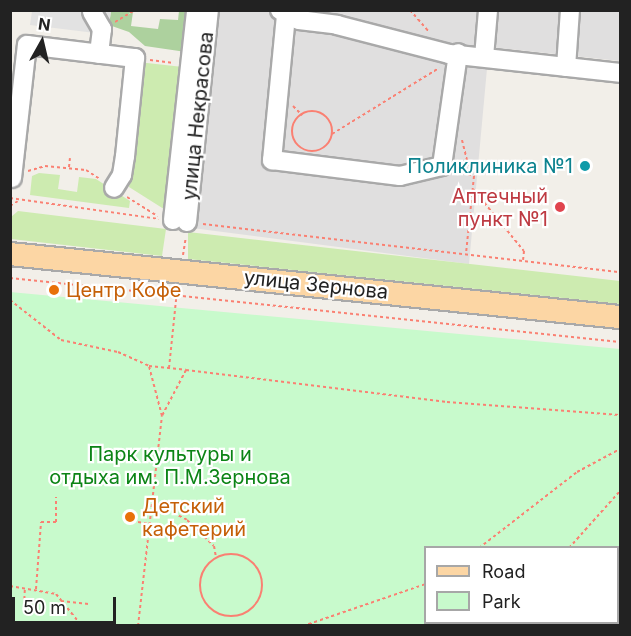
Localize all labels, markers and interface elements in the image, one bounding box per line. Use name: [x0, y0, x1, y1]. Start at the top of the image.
north arrow: [12, 12, 72, 72]
text: N: [37, 13, 52, 35]
street label: улица Некрасова: [177, 30, 219, 202]
place label: Поликлиника №1: [407, 154, 573, 178]
marker: Поликлиника №1: [578, 159, 592, 173]
place label: Аптечный пункт №1: [452, 184, 548, 231]
marker: Аптечный пункт №1: [553, 200, 567, 214]
street label: улица Зернова: [243, 265, 389, 305]
place label: Центр Кофе: [66, 278, 181, 302]
marker: Центр Кофе: [47, 283, 61, 297]
park label: Парк культуры и отдыха им. П.М.Зернова: [49, 443, 291, 490]
place label: Детский кафетерий: [142, 494, 246, 541]
marker: Детский кафетерий: [123, 510, 137, 524]
legend: [424, 546, 619, 624]
text: Road: [482, 561, 525, 582]
scale bar: [15, 585, 118, 623]
text: Park: [482, 591, 521, 612]
text: 50 m: [23, 597, 66, 618]

